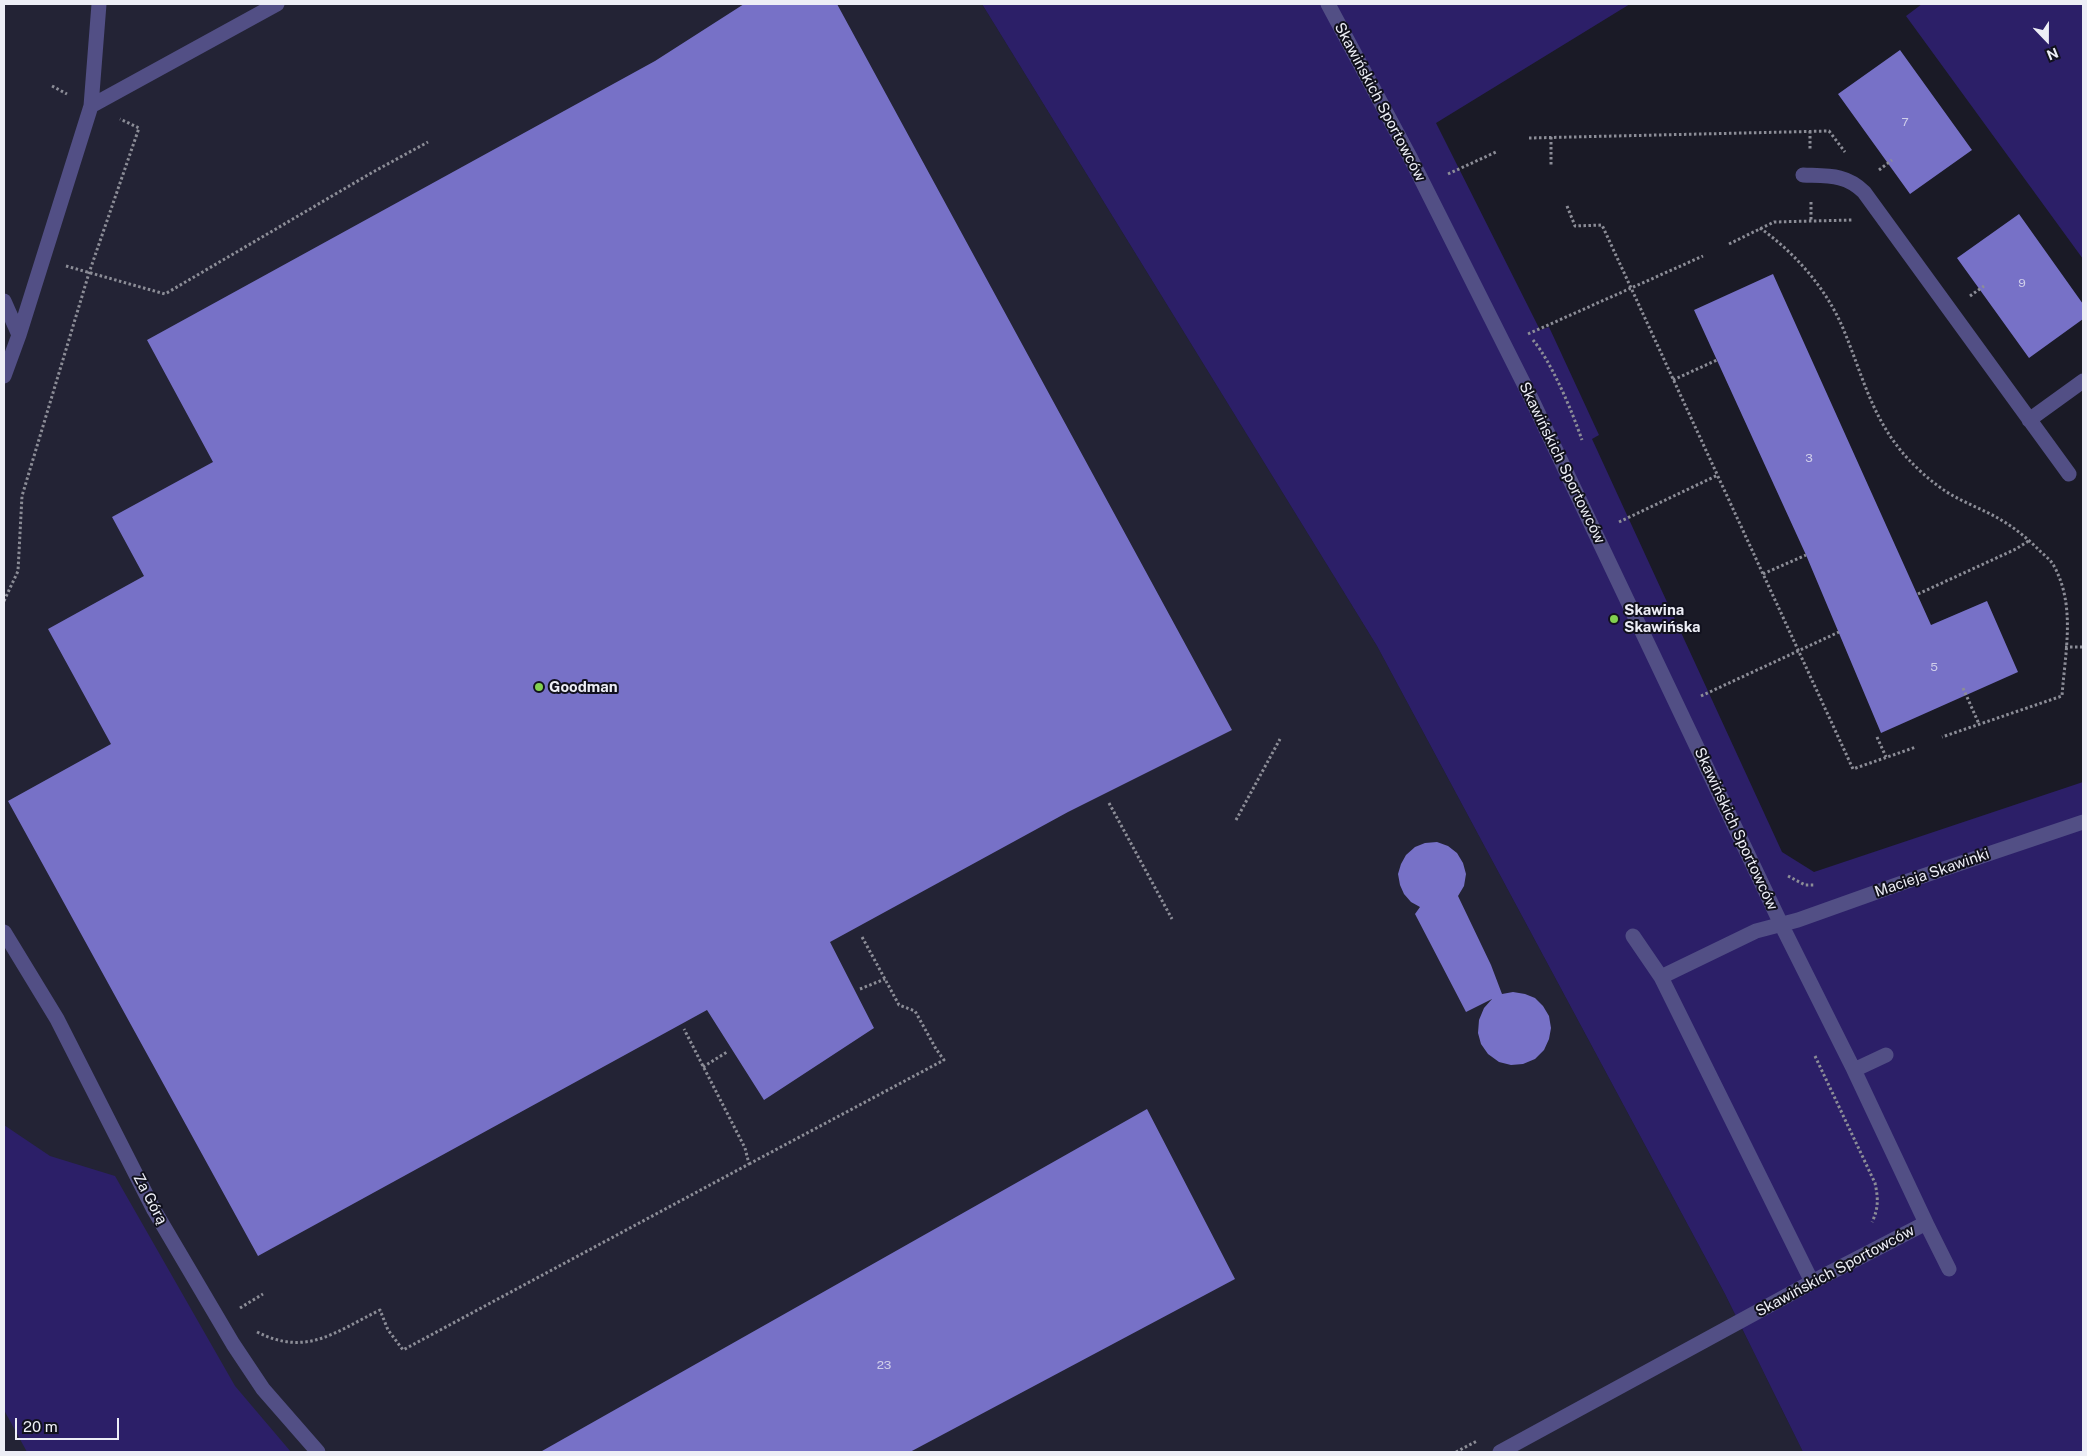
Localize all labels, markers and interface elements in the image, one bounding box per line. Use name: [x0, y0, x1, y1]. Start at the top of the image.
north arrow: [2022, 15, 2072, 65]
street label: Skawińskich Sportowców: [1330, 19, 1430, 185]
text: N: [2045, 44, 2061, 63]
house number: 7: [1901, 115, 1909, 129]
house number: 9: [2018, 276, 2026, 290]
street label: Skawińskich Sportowców: [1515, 379, 1609, 547]
house number: 3: [1805, 451, 1813, 465]
place label: Skawina Skawińska: [1624, 601, 1701, 636]
marker: Skawina Skawińska: [1608, 613, 1620, 625]
house number: 5: [1930, 660, 1938, 674]
place label: Goodman: [549, 678, 618, 696]
marker: Goodman: [533, 681, 545, 693]
street label: Skawińskich Sportowców: [1690, 745, 1782, 913]
street label: Macieja Skawinki: [1872, 845, 1992, 901]
street label: Za Górą: [129, 1171, 171, 1227]
street label: Skawińskich Sportowców: [1752, 1221, 1918, 1321]
house number: 23: [877, 1358, 891, 1372]
scale bar: [18, 1408, 121, 1440]
text: 20 m: [23, 1418, 58, 1435]

